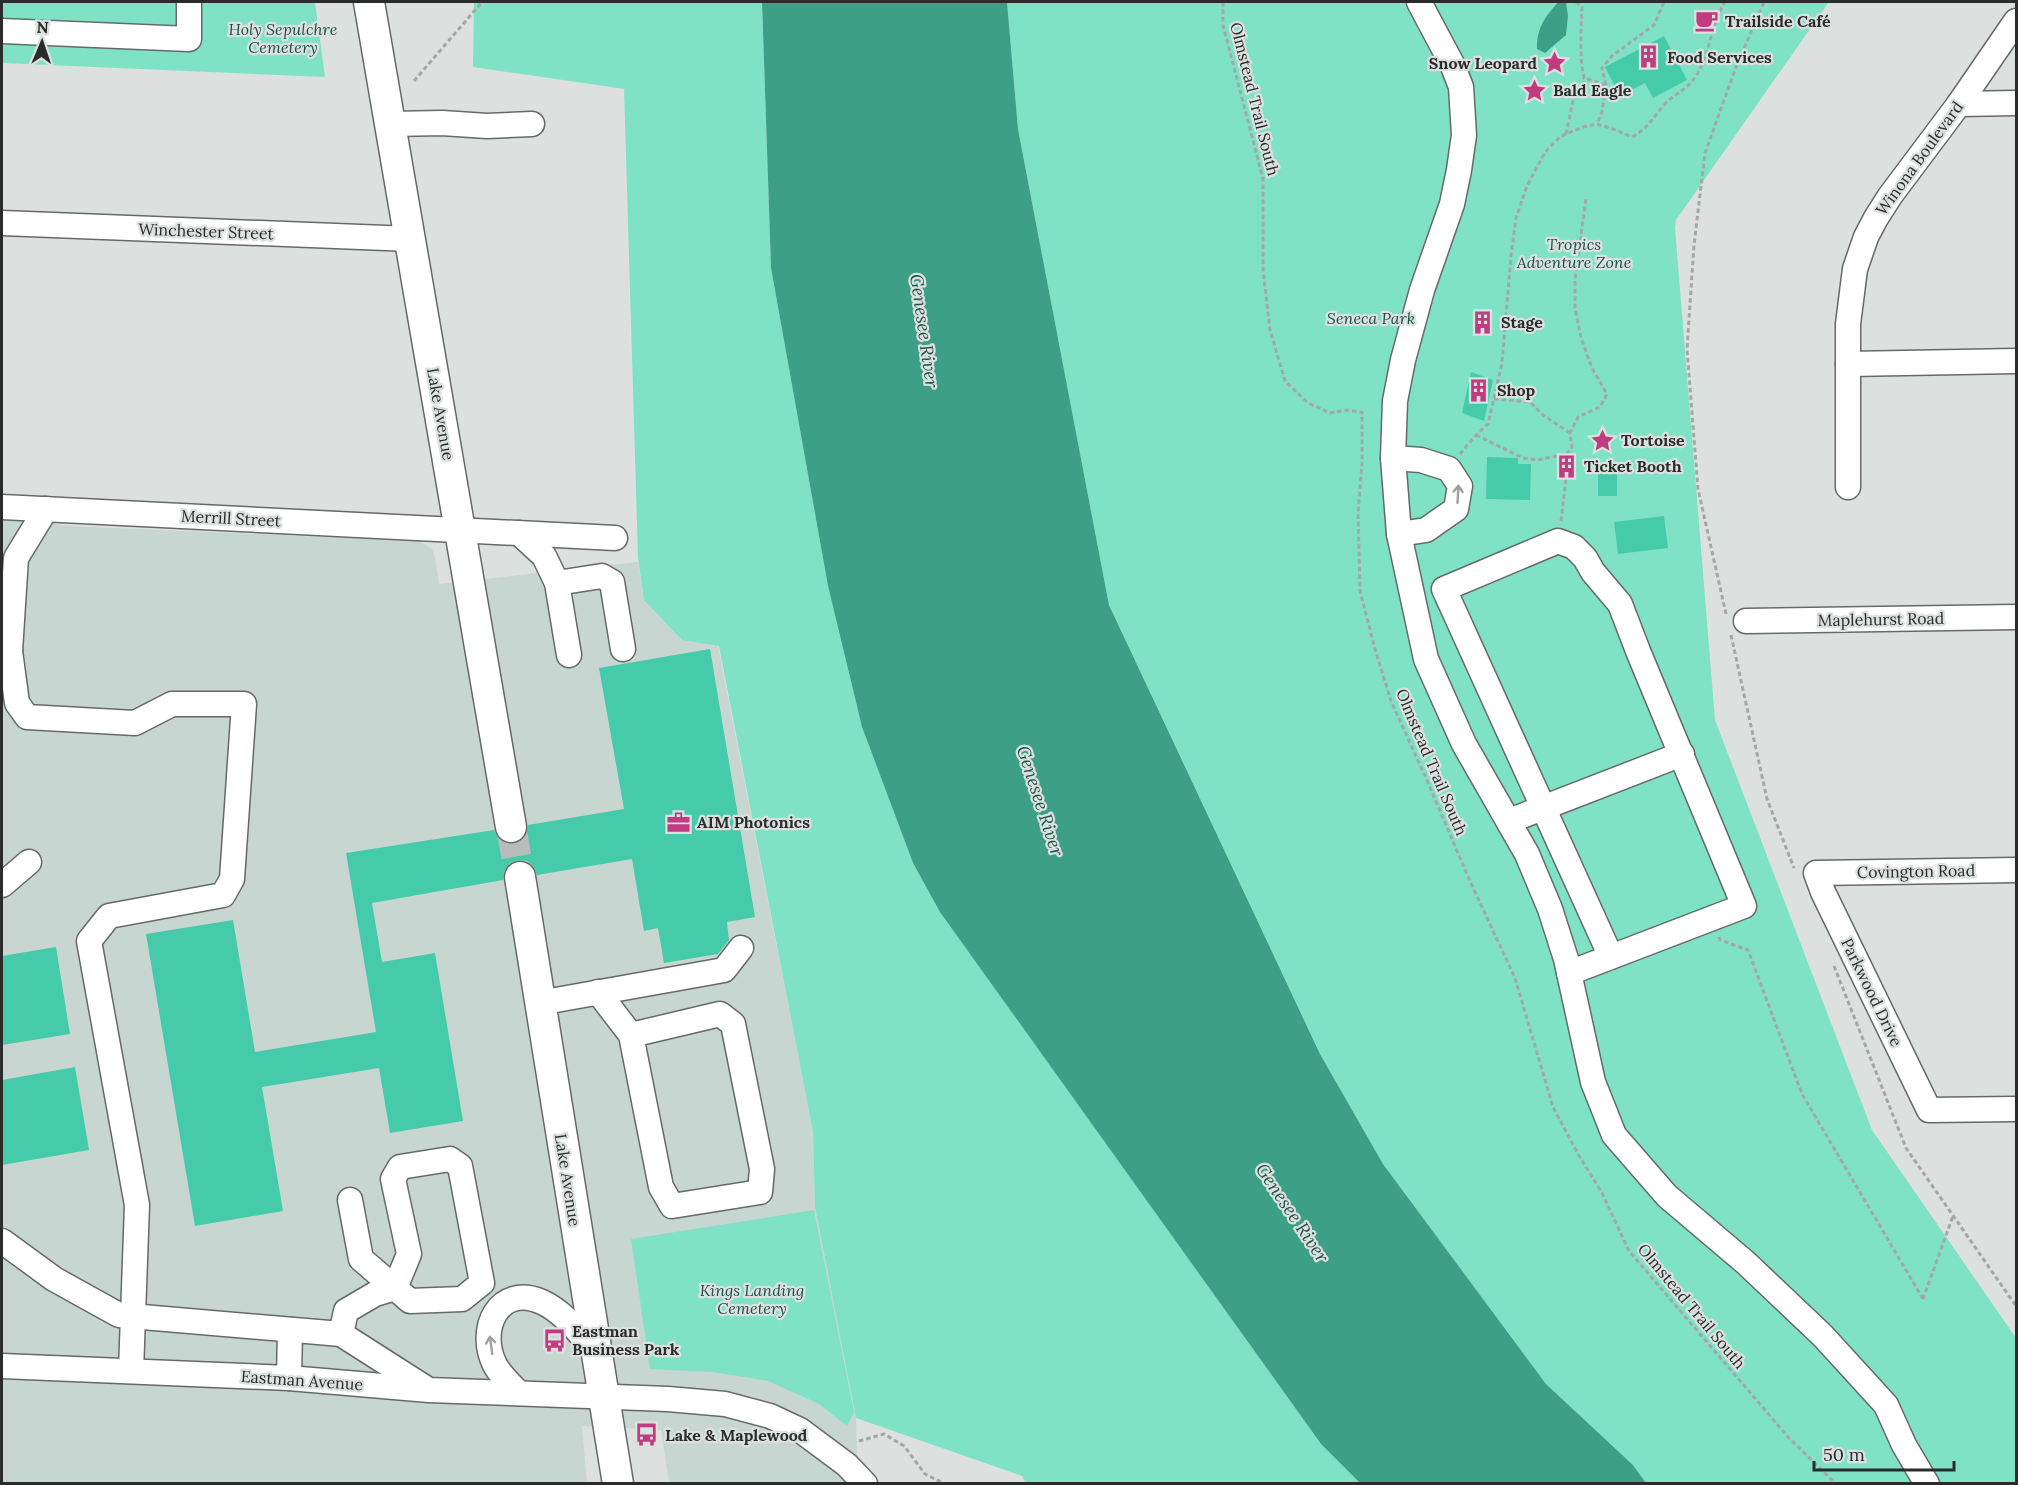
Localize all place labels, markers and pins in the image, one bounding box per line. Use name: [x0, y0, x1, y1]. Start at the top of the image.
cafe icon: Trailside Café: [1694, 8, 1720, 34]
place label: Trailside Café: [1725, 11, 1831, 31]
building icon: Food Services: [1636, 44, 1662, 70]
place label: Food Services: [1667, 47, 1772, 67]
place icon: Snow Leopard: [1542, 50, 1568, 76]
place label: Snow Leopard: [1429, 53, 1537, 73]
place icon: Bald Eagle: [1522, 77, 1548, 103]
place label: Bald Eagle: [1553, 80, 1632, 100]
building icon: Stage: [1470, 309, 1496, 335]
place label: Stage: [1501, 312, 1543, 332]
building icon: Shop: [1466, 377, 1492, 403]
place label: Shop: [1497, 380, 1535, 400]
place icon: Tortoise: [1590, 427, 1616, 453]
place label: Tortoise: [1621, 430, 1685, 450]
building icon: Ticket Booth: [1553, 453, 1579, 479]
place label: Ticket Booth: [1584, 456, 1682, 476]
office icon: AIM Photonics: [666, 809, 692, 835]
place label: AIM Photonics: [697, 812, 810, 832]
place label: Eastman Business Park: [572, 1321, 680, 1359]
bus stop icon: Eastman Business Park: [541, 1327, 567, 1353]
bus stop icon: Lake & Maplewood: [634, 1422, 660, 1448]
place label: Lake & Maplewood: [665, 1425, 808, 1445]

